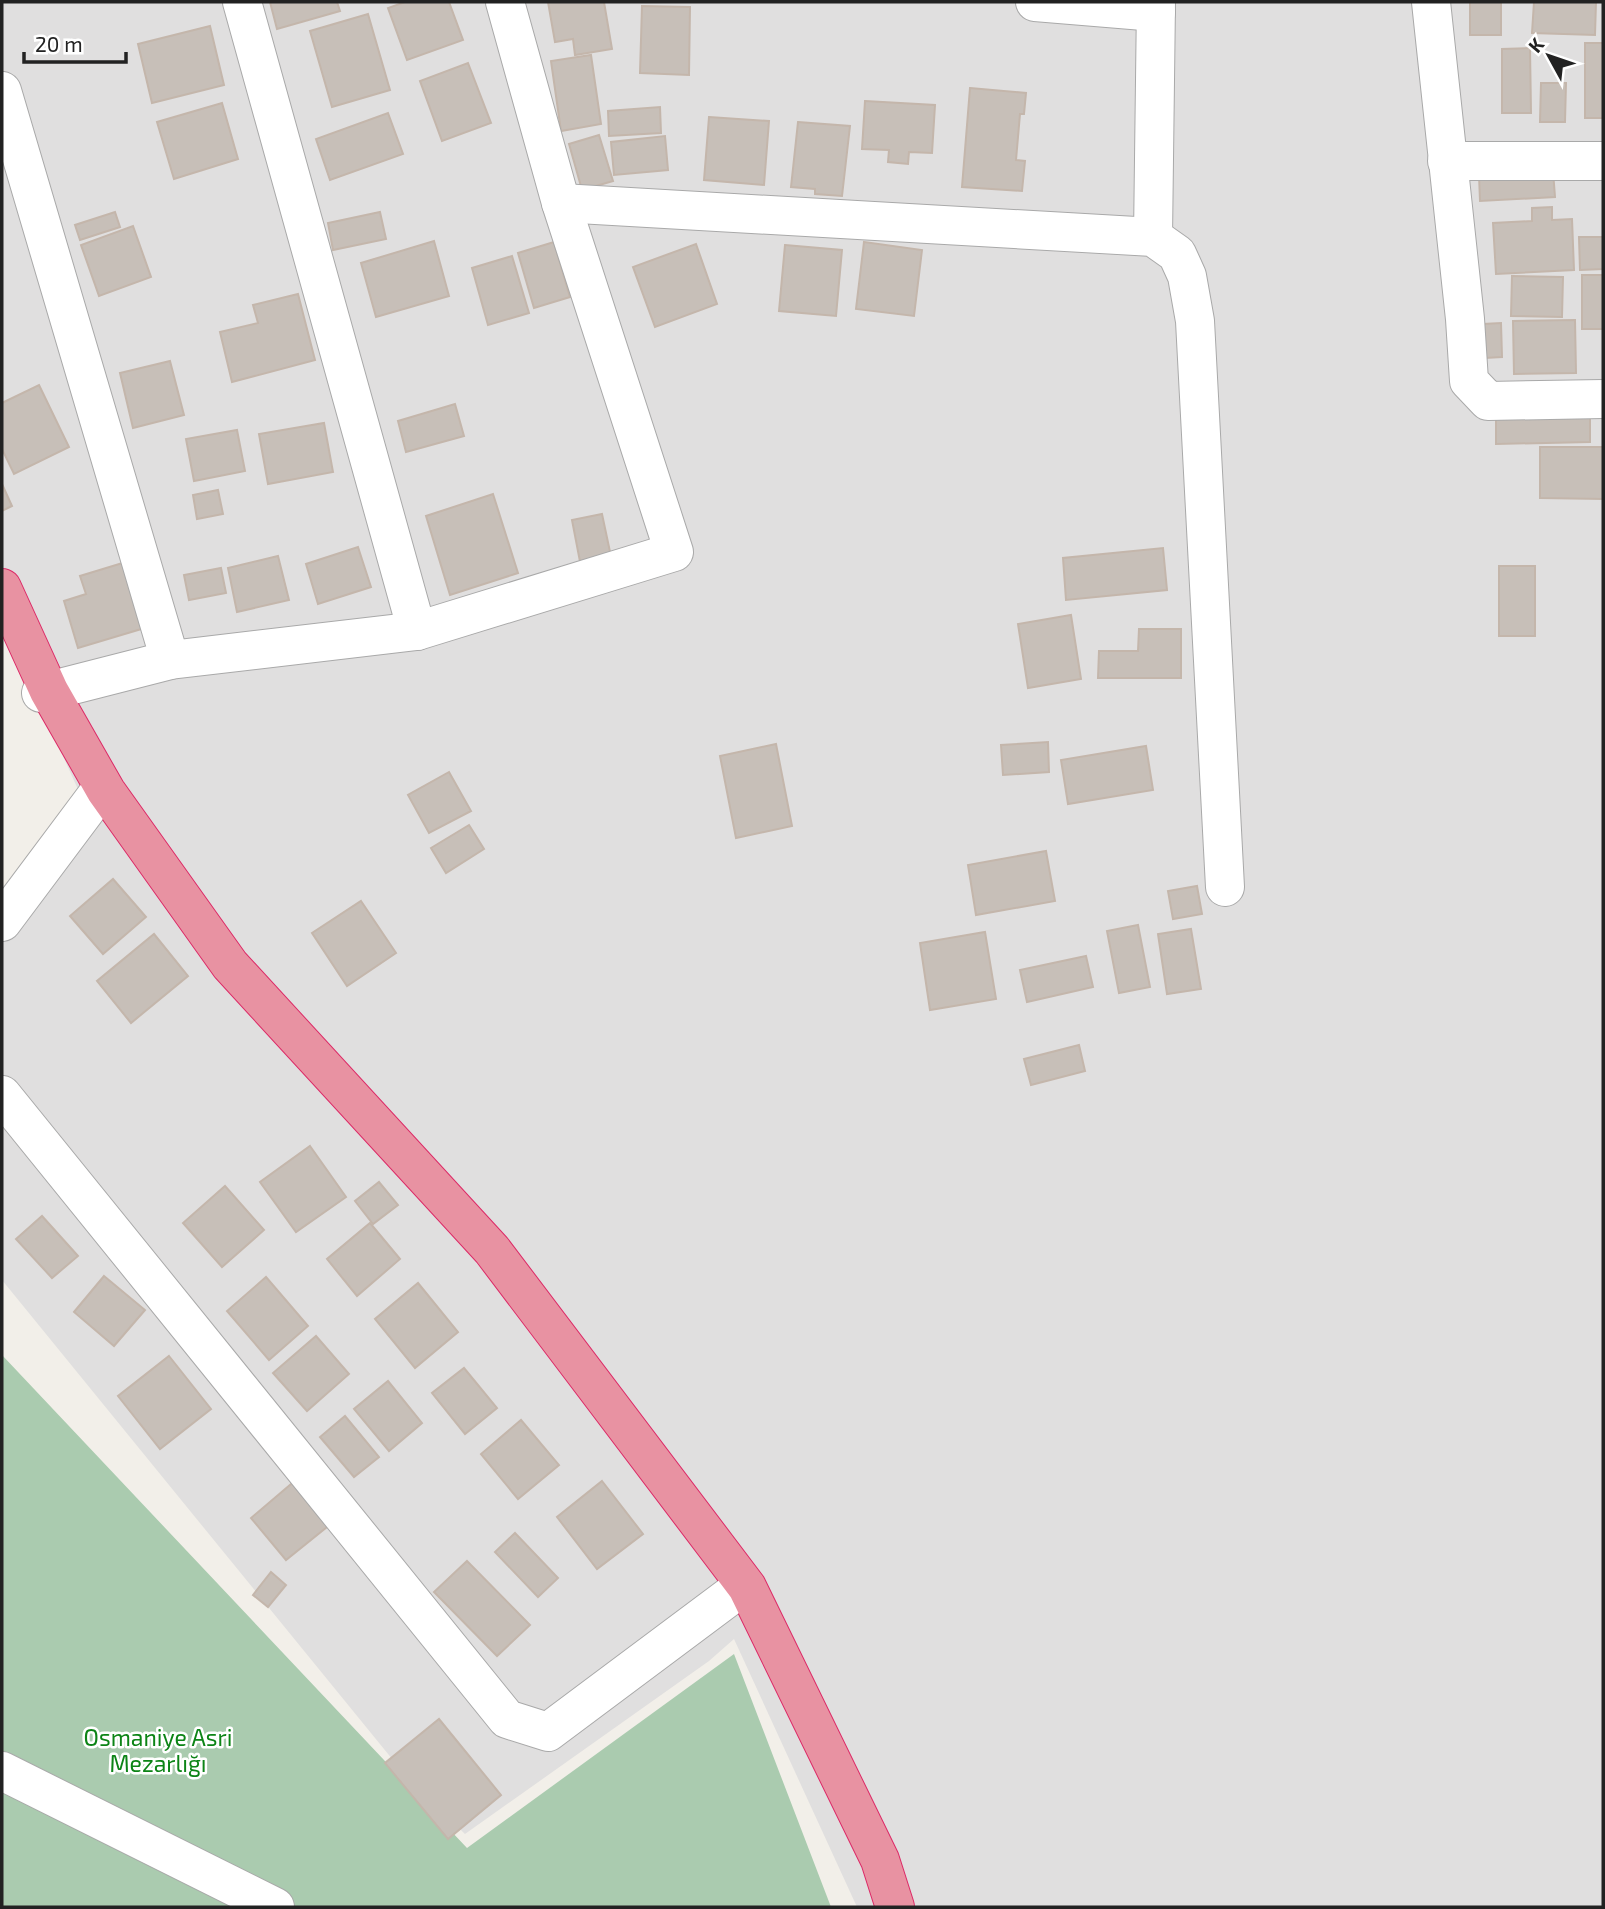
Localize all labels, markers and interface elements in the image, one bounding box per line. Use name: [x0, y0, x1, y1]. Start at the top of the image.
scale bar: [24, 21, 126, 65]
north arrow: [1514, 21, 1584, 91]
text: 20 m: [35, 31, 83, 56]
text: K: [1523, 33, 1548, 57]
park label: Osmaniye Asri Mezarlığı: [84, 1723, 232, 1777]

